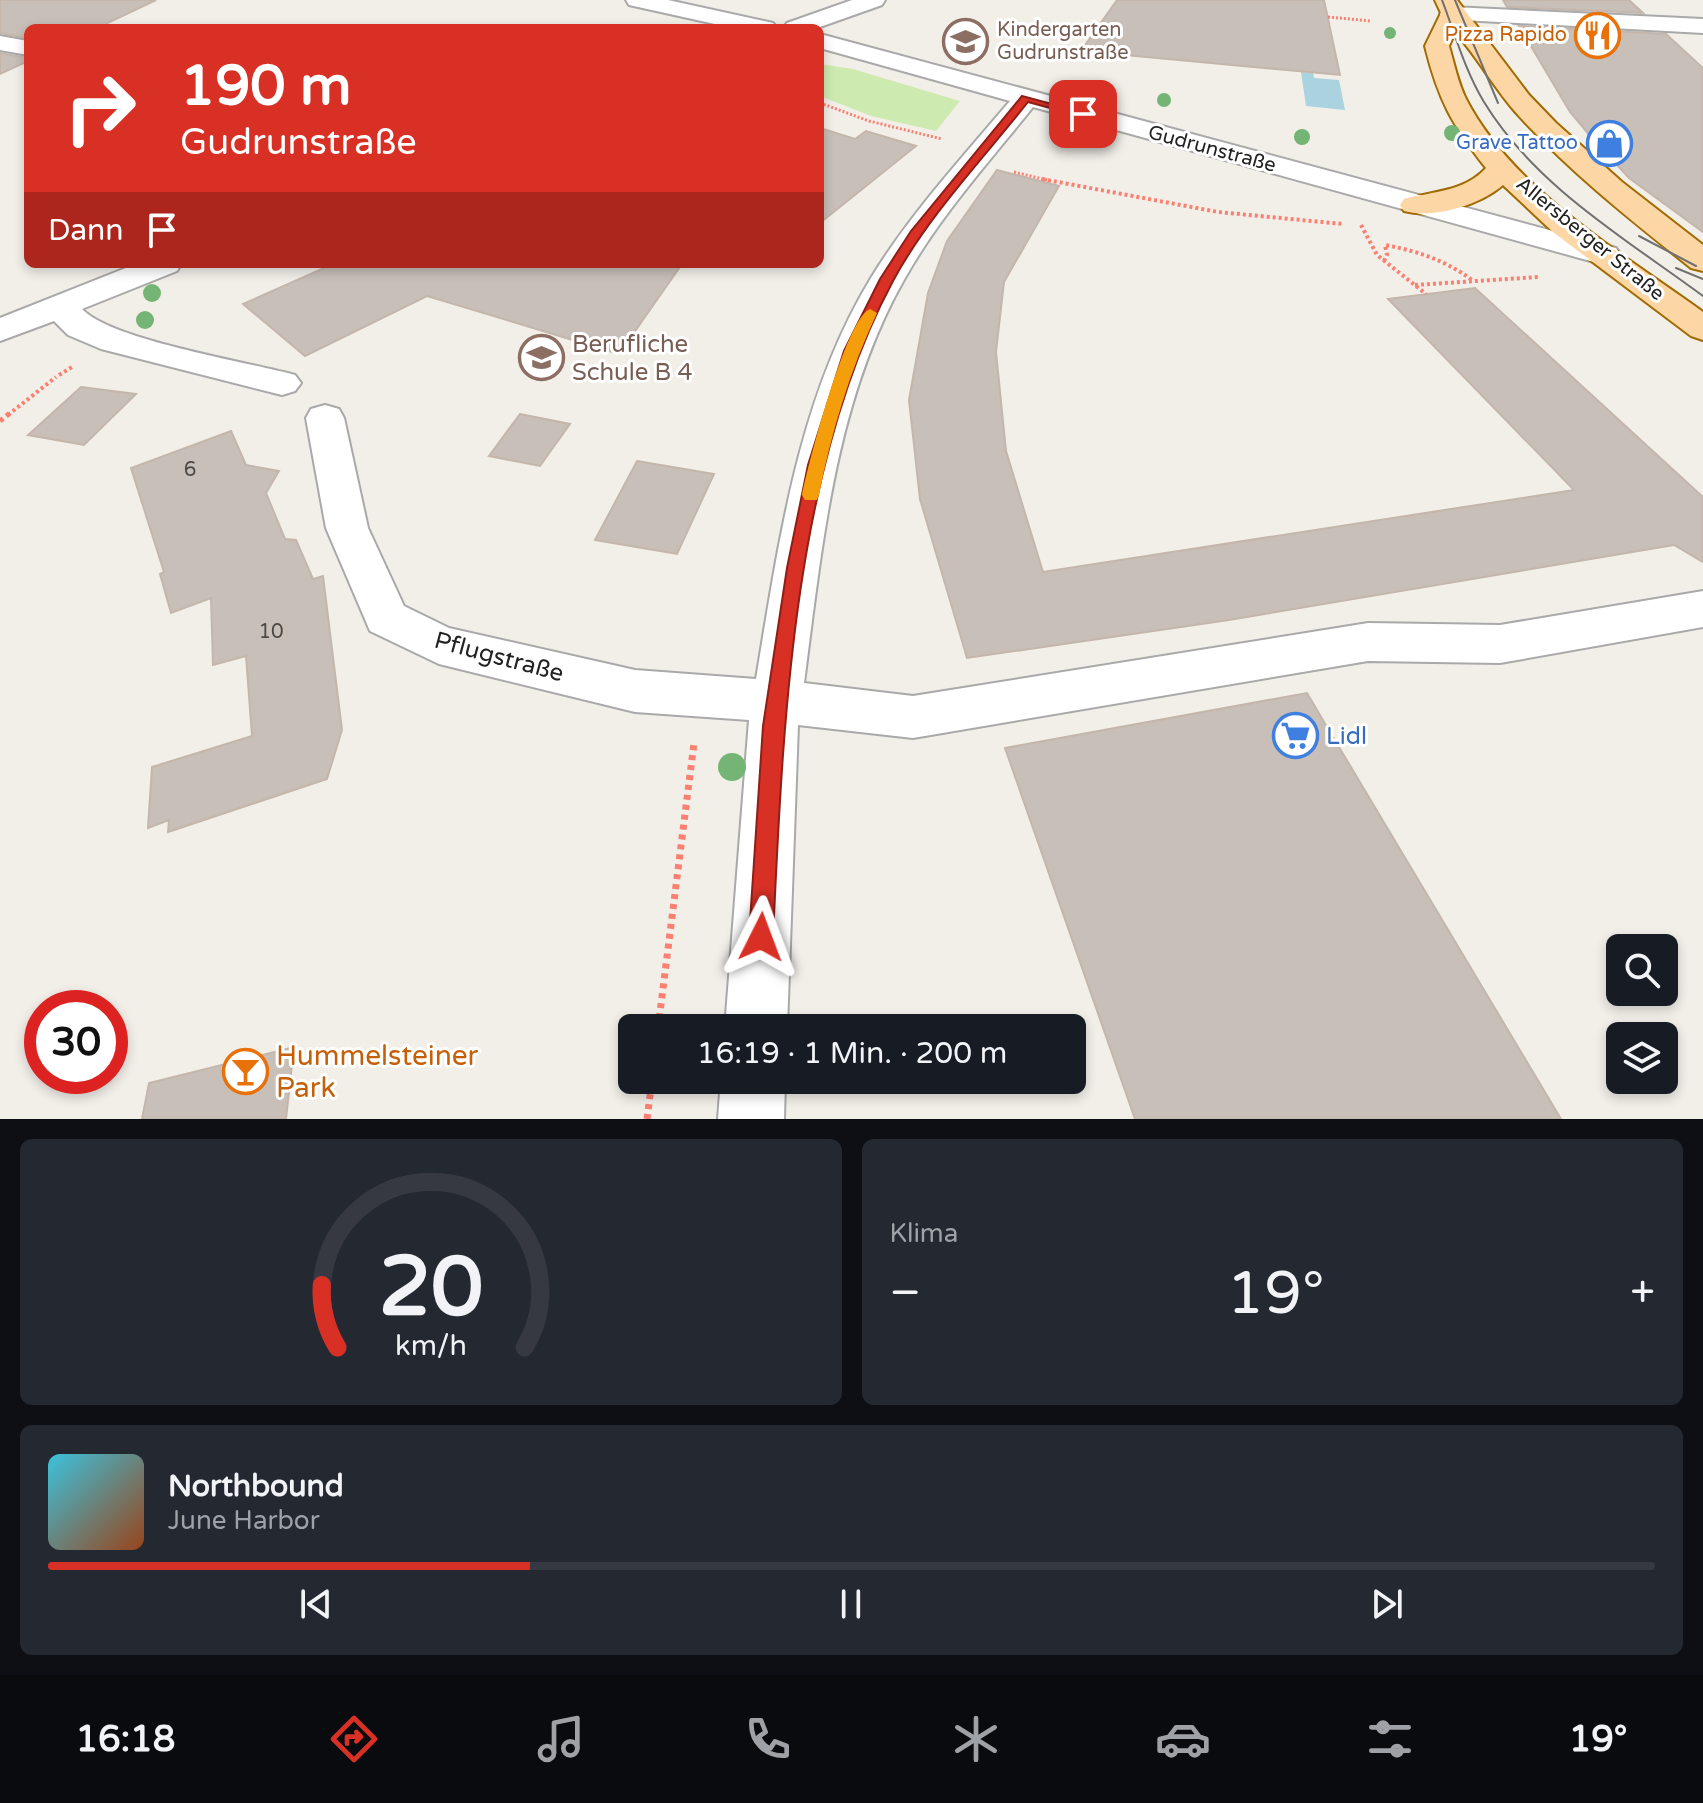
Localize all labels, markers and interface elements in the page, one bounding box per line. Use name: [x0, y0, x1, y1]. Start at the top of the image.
restaurant icon: Pizza Rapido: [1574, 11, 1622, 59]
school or university icon: Kindergarten Gudrunstraße: [942, 17, 990, 65]
place label: Kindergarten Gudrunstraße: [997, 18, 1129, 65]
place label: Pizza Rapido: [1445, 23, 1567, 47]
text: 190 m: [180, 53, 351, 120]
icon: right: [48, 56, 152, 160]
pin: [1049, 80, 1117, 148]
icon: arrive: [1061, 92, 1105, 136]
shop icon: Grave Tattoo: [1585, 119, 1633, 167]
street label: Gudrunstraße: [1145, 120, 1279, 178]
text: Gudrunstraße: [180, 121, 417, 164]
place label: Grave Tattoo: [1456, 131, 1578, 155]
street label: Allersberger Straße: [1511, 172, 1669, 306]
icon: arrive: [140, 208, 184, 252]
text: Dann: [48, 212, 124, 249]
place label: Berufliche Schule B 4: [572, 330, 692, 387]
school or university icon: Berufliche Schule B 4: [517, 334, 565, 382]
house number: 6: [184, 458, 196, 482]
house number: 10: [258, 620, 284, 644]
street label: Pflugstraße: [431, 626, 567, 688]
supermarket icon: Lidl: [1271, 712, 1319, 760]
place label: Lidl: [1326, 722, 1367, 751]
position arrow: [719, 895, 803, 979]
map controls: [1606, 934, 1678, 1094]
button: search: [1606, 934, 1678, 1006]
speed limit sign: 30: [24, 990, 128, 1094]
button: layers: [1606, 1022, 1678, 1094]
text: 16:19 · 1 Min. · 200 m: [697, 1035, 1007, 1072]
place label: Hummelsteiner Park: [276, 1039, 479, 1105]
bar icon: Hummelsteiner Park: [221, 1048, 269, 1096]
text: Klima: [890, 1218, 958, 1249]
text: 20: [379, 1238, 483, 1338]
text: 19°: [1227, 1258, 1325, 1330]
text: −: [890, 1267, 921, 1320]
text: +: [1630, 1267, 1655, 1320]
text: km/h: [395, 1329, 467, 1363]
text: Northbound: [168, 1468, 344, 1505]
text: June Harbor: [168, 1505, 320, 1536]
icon: previous: [294, 1582, 338, 1626]
icon: pause: [829, 1582, 873, 1626]
icon: next: [1365, 1582, 1409, 1626]
icon: directions: [326, 1711, 382, 1767]
icon: music: [533, 1711, 589, 1767]
icon: phone: [740, 1711, 796, 1767]
icon: climate: [948, 1711, 1004, 1767]
icon: car: [1155, 1711, 1211, 1767]
icon: filters: [1362, 1711, 1418, 1767]
text: 16:18: [76, 1718, 175, 1761]
text: 19°: [1569, 1718, 1627, 1761]

